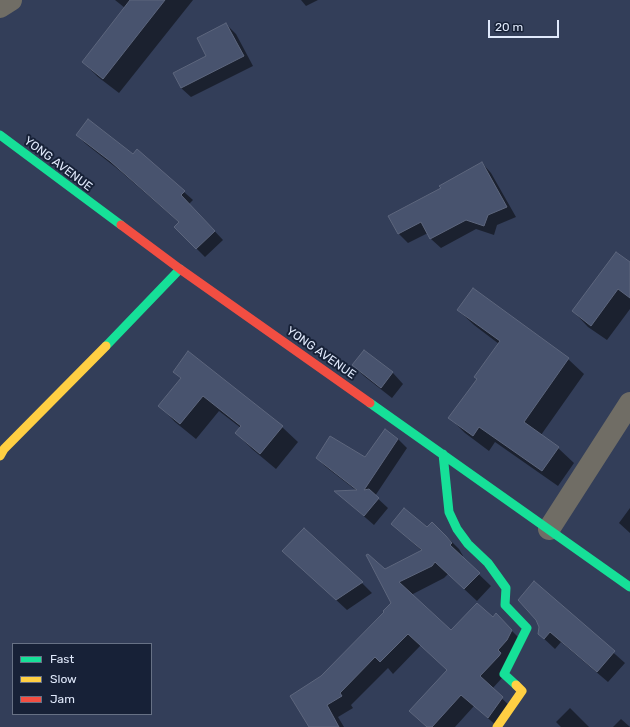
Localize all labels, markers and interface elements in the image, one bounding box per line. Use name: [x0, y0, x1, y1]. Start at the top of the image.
scale bar: [490, 12, 561, 38]
text: 20 m: [495, 20, 523, 34]
street label: YONG AVENUE: [21, 134, 95, 194]
street label: YONG AVENUE: [283, 324, 359, 382]
legend: [12, 643, 152, 715]
text: Fast: [50, 652, 74, 666]
text: Slow: [50, 672, 77, 686]
text: Jam: [50, 692, 75, 706]

